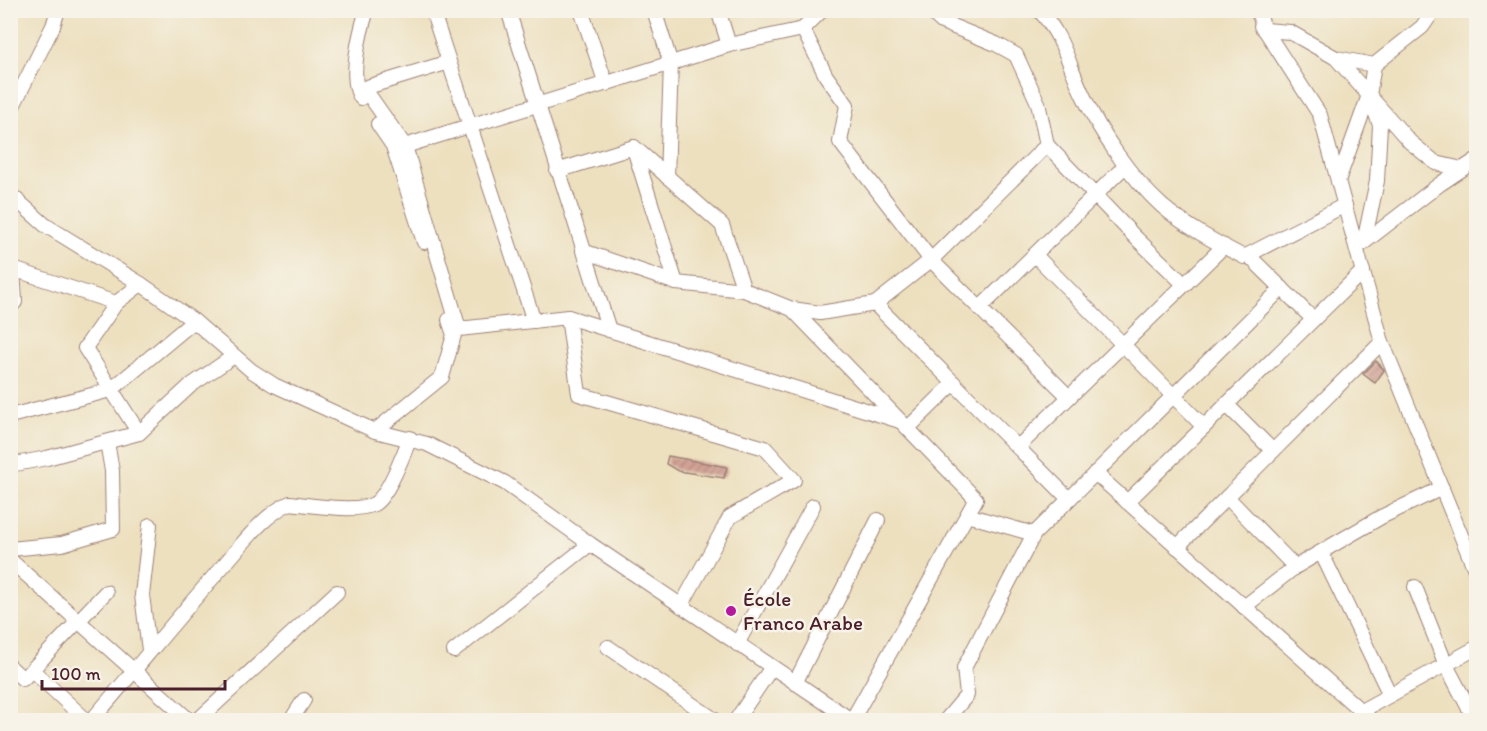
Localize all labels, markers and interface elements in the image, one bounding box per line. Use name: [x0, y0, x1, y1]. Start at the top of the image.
place label: École Franco Arabe: [743, 586, 863, 635]
marker: École Franco Arabe: [724, 604, 738, 618]
scale bar: [42, 653, 225, 691]
text: 100 m: [51, 663, 101, 685]

